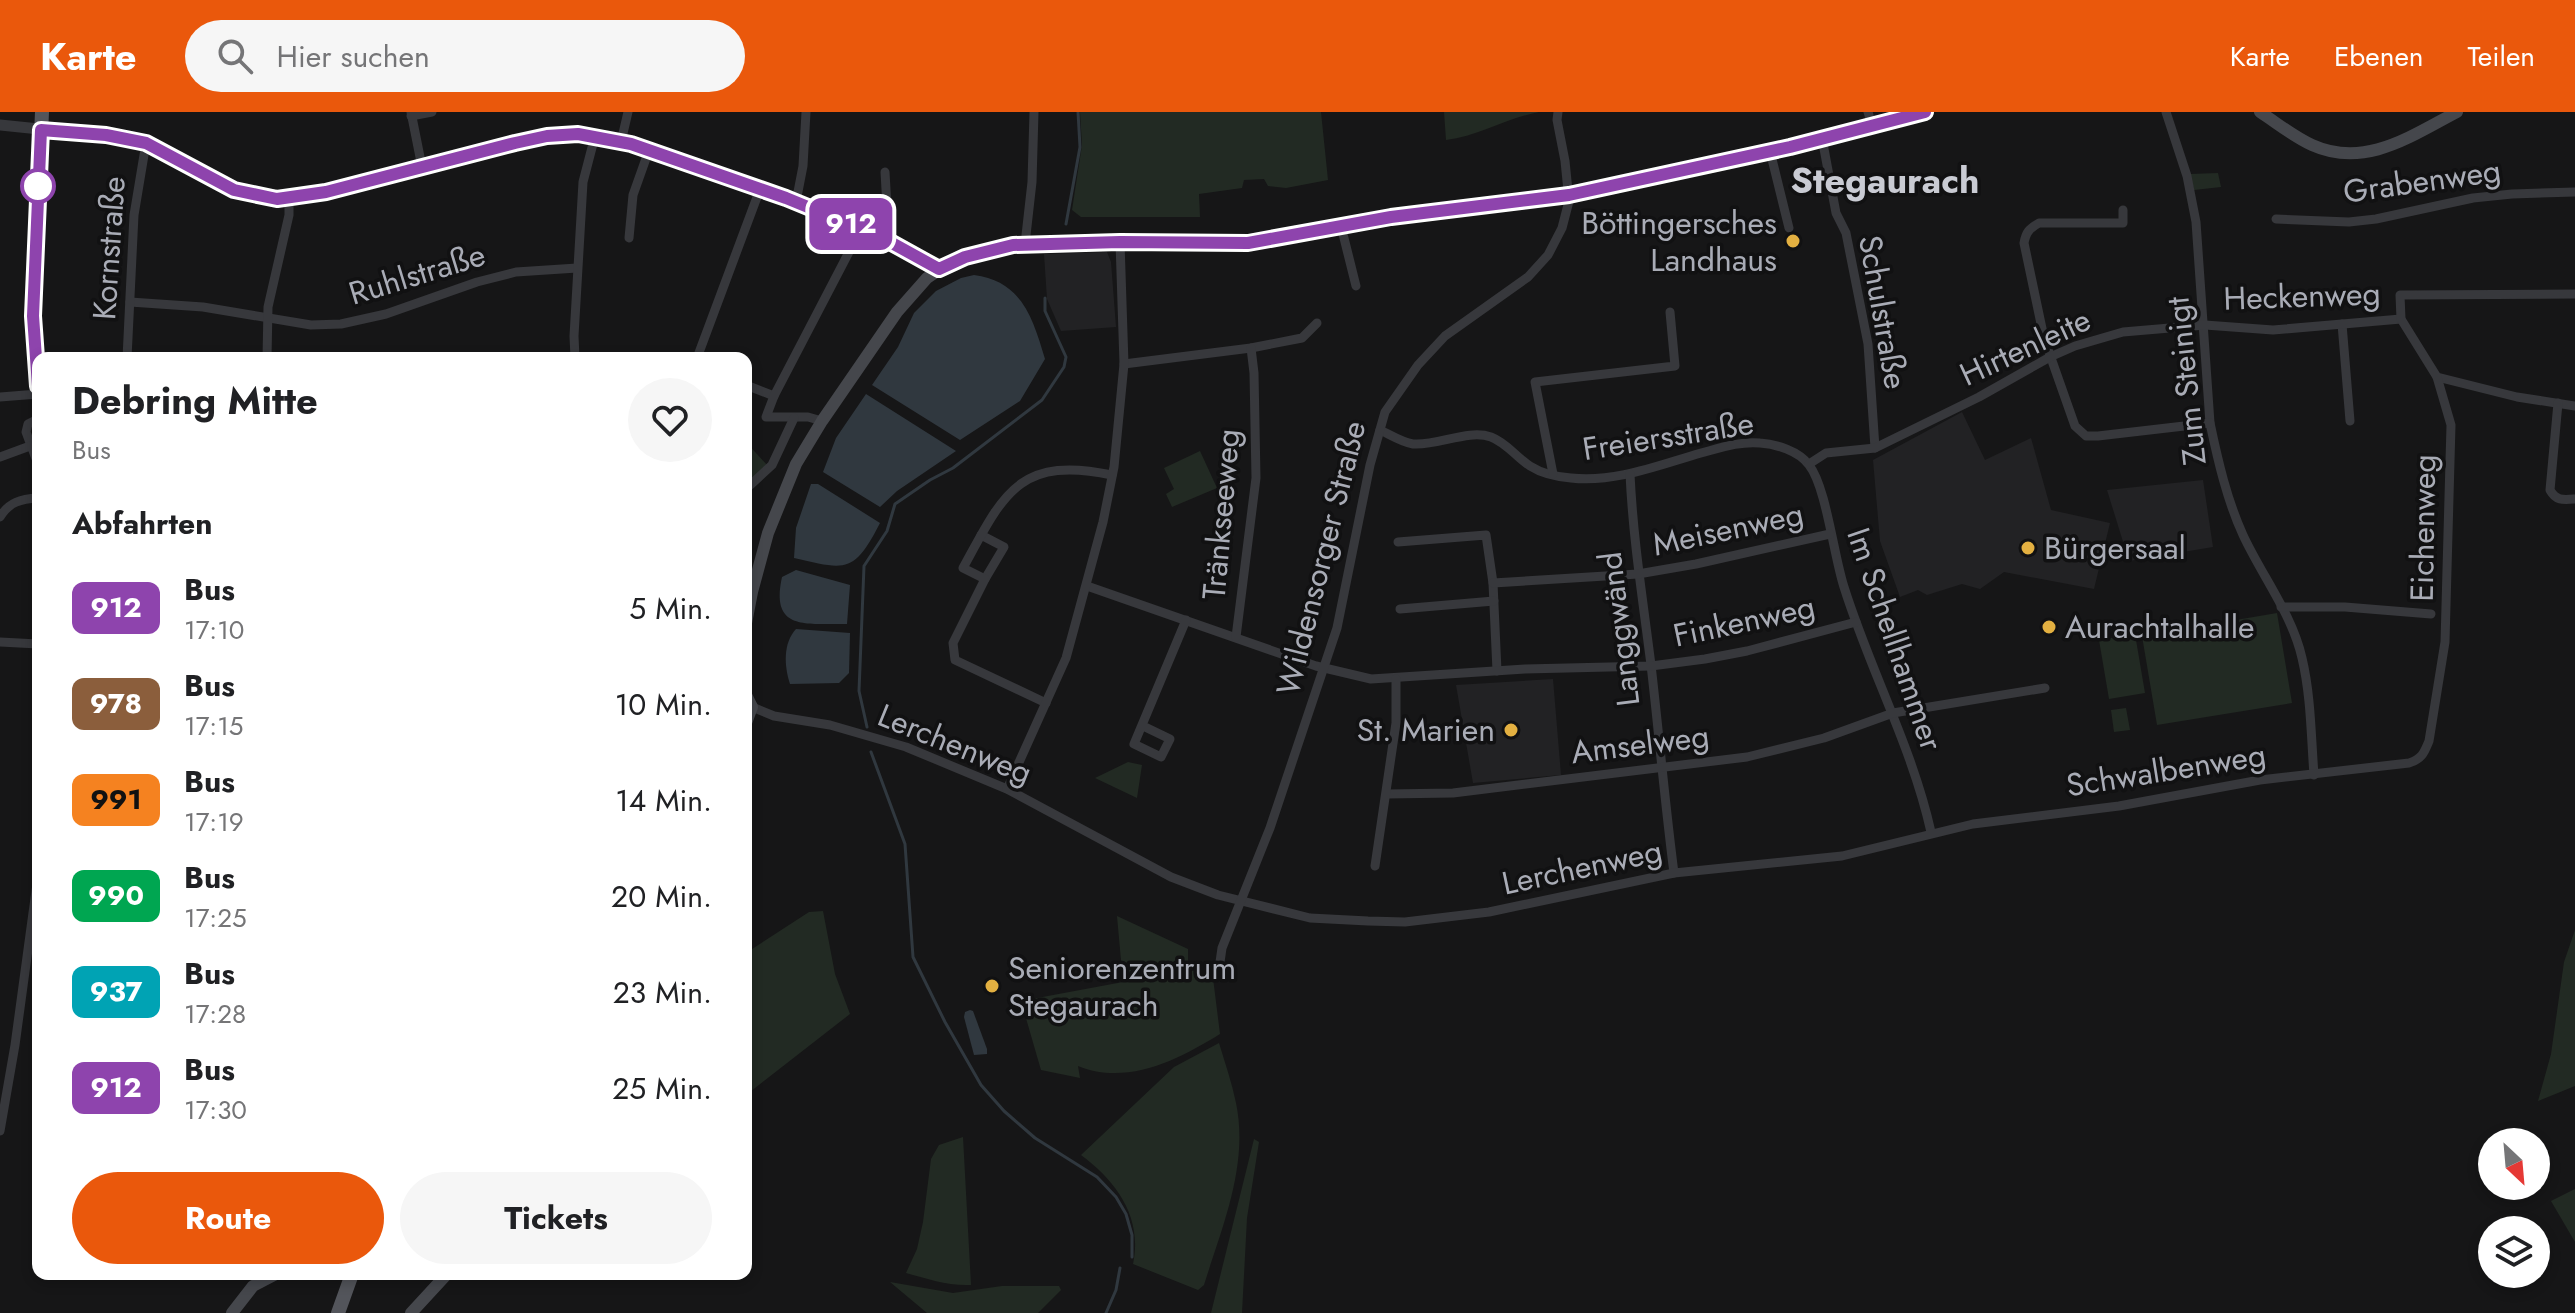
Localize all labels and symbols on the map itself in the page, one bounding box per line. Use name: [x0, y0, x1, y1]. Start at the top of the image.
street label: Grabenweg: [2340, 147, 2504, 215]
district label: Stegaurach: [1790, 154, 1980, 206]
unlabelled marker: [21, 169, 55, 203]
street label: Kornstraße: [81, 175, 137, 321]
line badge: 912: [805, 198, 897, 250]
place label: Böttingersches Landhaus: [1581, 200, 1777, 283]
street label: Ruhlstraße: [343, 231, 491, 317]
marker: Böttingersches Landhaus: [1784, 232, 1802, 250]
street label: Schulstraße: [1847, 232, 1919, 392]
street label: Heckenweg: [2223, 270, 2381, 322]
street label: Zum Steinigt: [2154, 294, 2218, 467]
street label: Hirtenleite: [1952, 297, 2098, 397]
street label: Freiersstraße: [1579, 400, 1757, 472]
street label: Wildensorger Straße: [1265, 416, 1377, 700]
street label: Tränkseeweg: [1191, 427, 1251, 601]
street label: Eichenweg: [2399, 454, 2447, 602]
street label: Meisenweg: [1649, 491, 1807, 567]
street label: Im Schellhammer: [1835, 521, 1955, 757]
place label: Bürgersaal: [2044, 525, 2186, 571]
marker: Bürgersaal: [2019, 539, 2037, 557]
street label: Langgwänd: [1587, 549, 1651, 709]
street label: Finkenweg: [1669, 584, 1819, 658]
place label: Aurachtalhalle: [2065, 604, 2255, 650]
marker: Aurachtalhalle: [2040, 618, 2058, 636]
street label: Lerchenweg: [871, 692, 1039, 796]
place label: St. Marien: [1357, 707, 1495, 753]
street label: Amselweg: [1568, 713, 1712, 775]
marker: St. Marien: [1502, 721, 1520, 739]
street label: Schwalbenweg: [2063, 732, 2269, 808]
street label: Lerchenweg: [1498, 828, 1666, 906]
place label: Seniorenzentrum Stegaurach: [1008, 945, 1236, 1028]
marker: Seniorenzentrum Stegaurach: [983, 977, 1001, 995]
north arrow: [2478, 1128, 2550, 1200]

